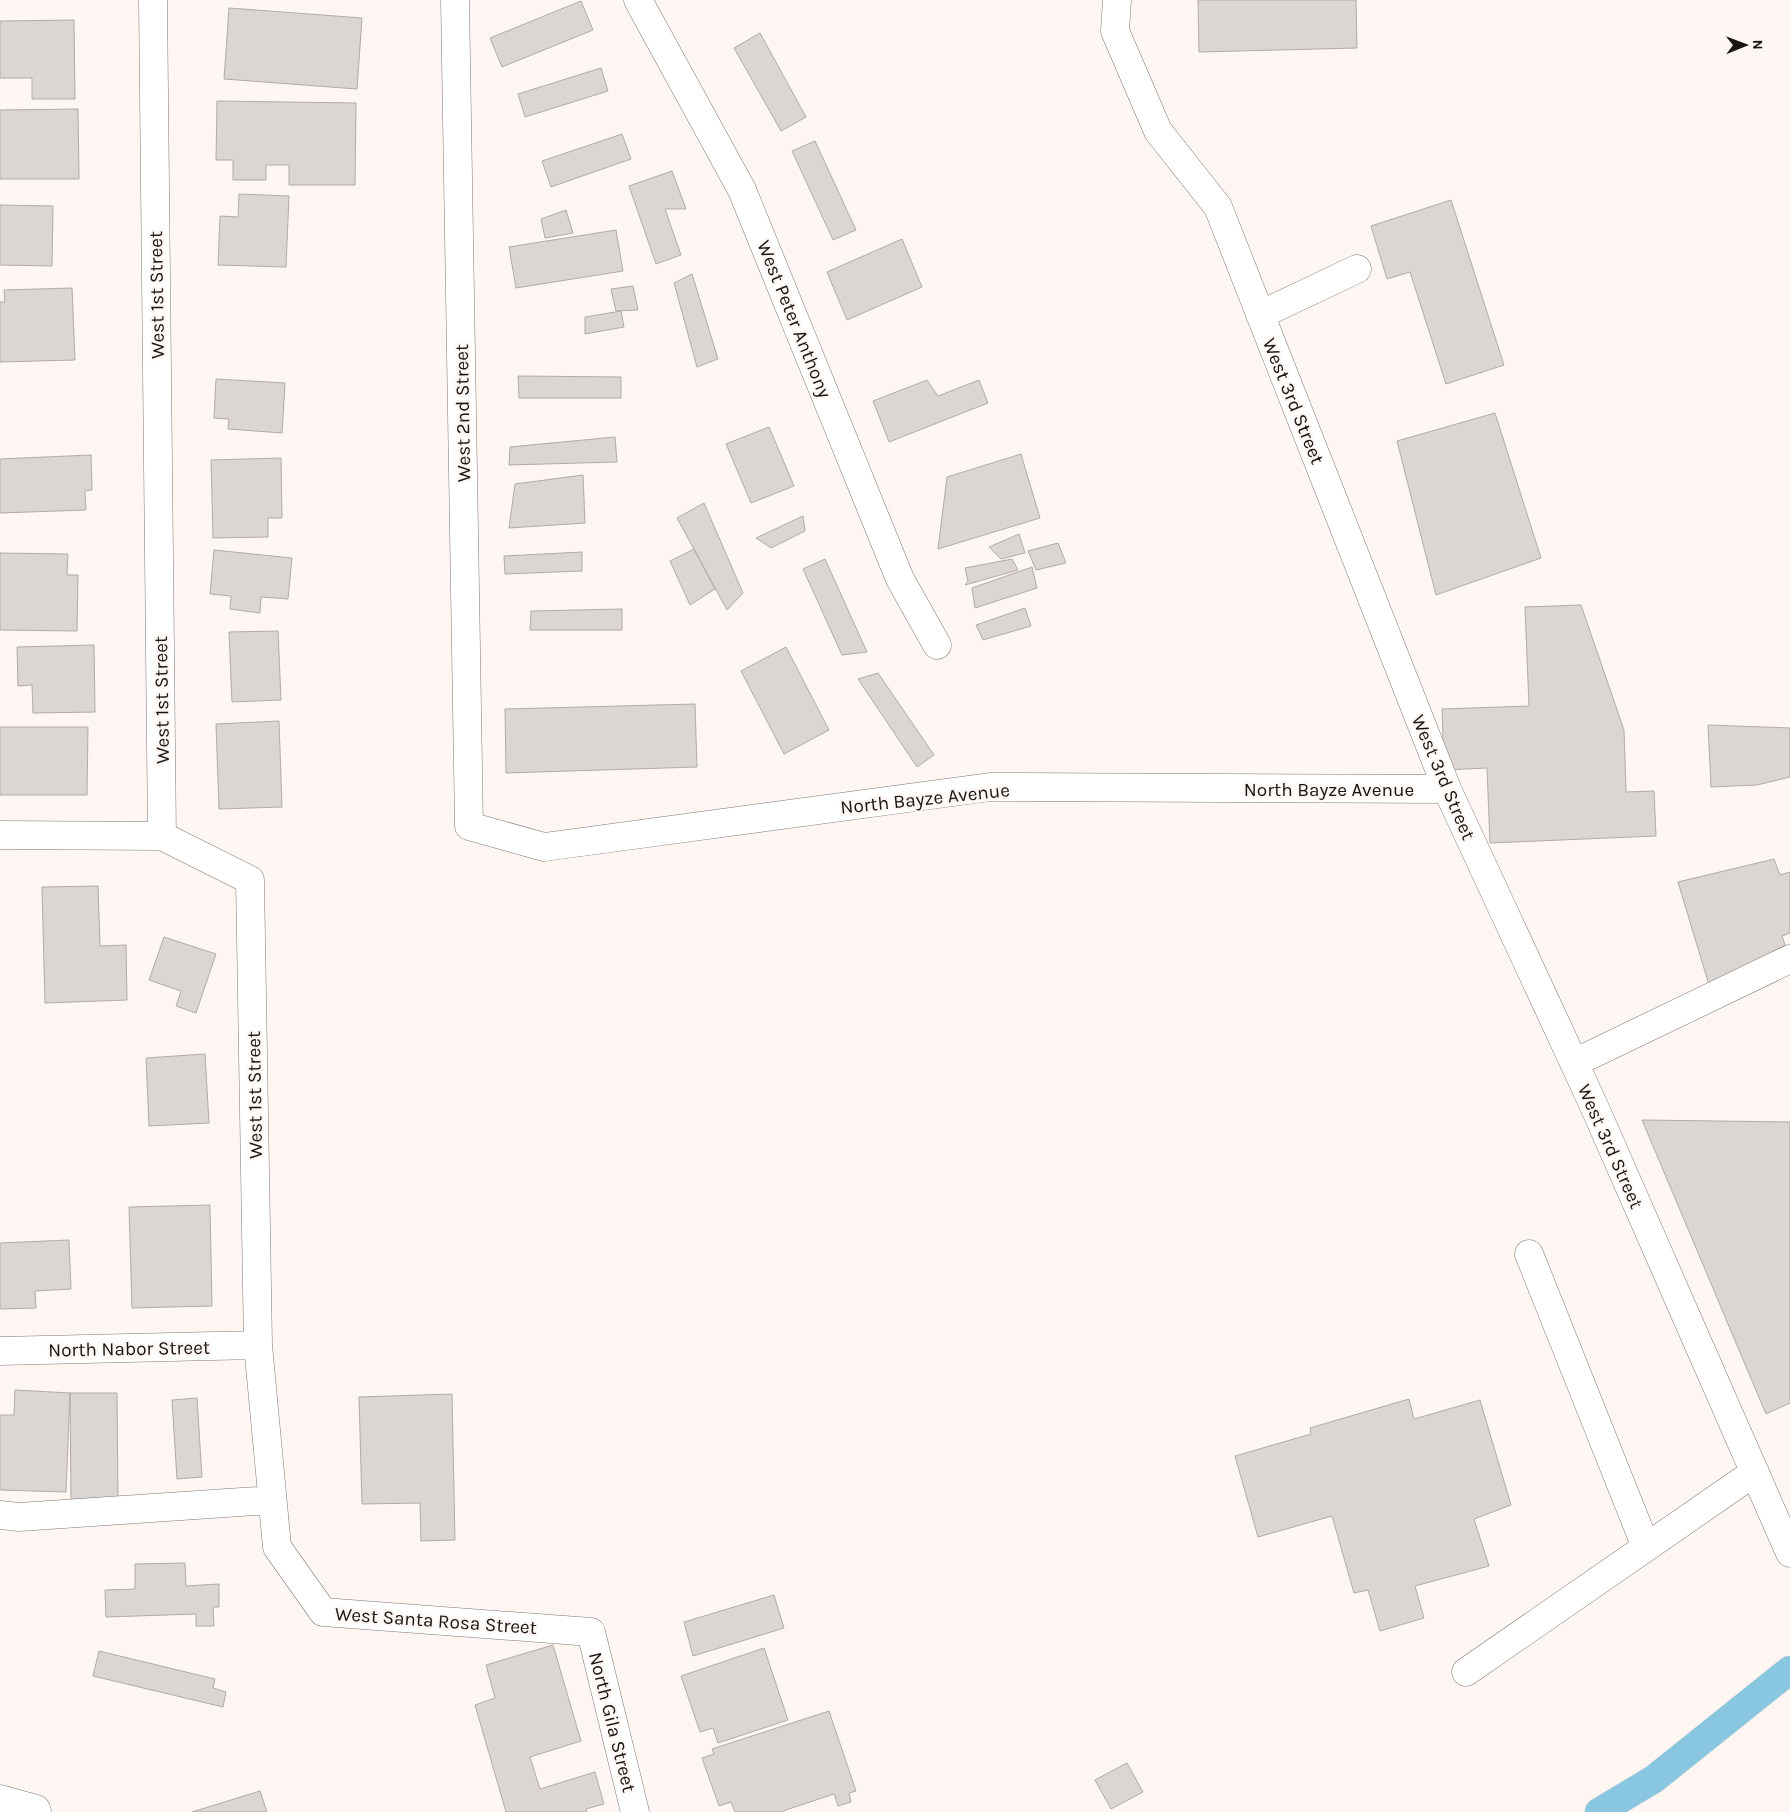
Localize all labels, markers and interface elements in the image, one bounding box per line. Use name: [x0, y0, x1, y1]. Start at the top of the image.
north arrow: [1720, 20, 1770, 70]
text: N: [1749, 40, 1766, 50]
street label: West 1st Street: [145, 231, 169, 359]
street label: West Peter Anthony: [752, 237, 836, 402]
street label: West 3rd Street: [1258, 335, 1328, 468]
street label: West 2nd Street: [451, 344, 475, 482]
street label: West 1st Street: [150, 636, 174, 764]
street label: West 3rd Street: [1407, 712, 1479, 843]
street label: North Bayze Avenue: [839, 779, 1011, 819]
street label: North Bayze Avenue: [1244, 779, 1414, 801]
street label: West 1st Street: [243, 1031, 267, 1159]
street label: West 3rd Street: [1573, 1081, 1647, 1212]
street label: North Nabor Street: [48, 1337, 210, 1361]
street label: West Santa Rosa Street: [334, 1603, 538, 1639]
street label: North Gila Street: [584, 1650, 640, 1795]

